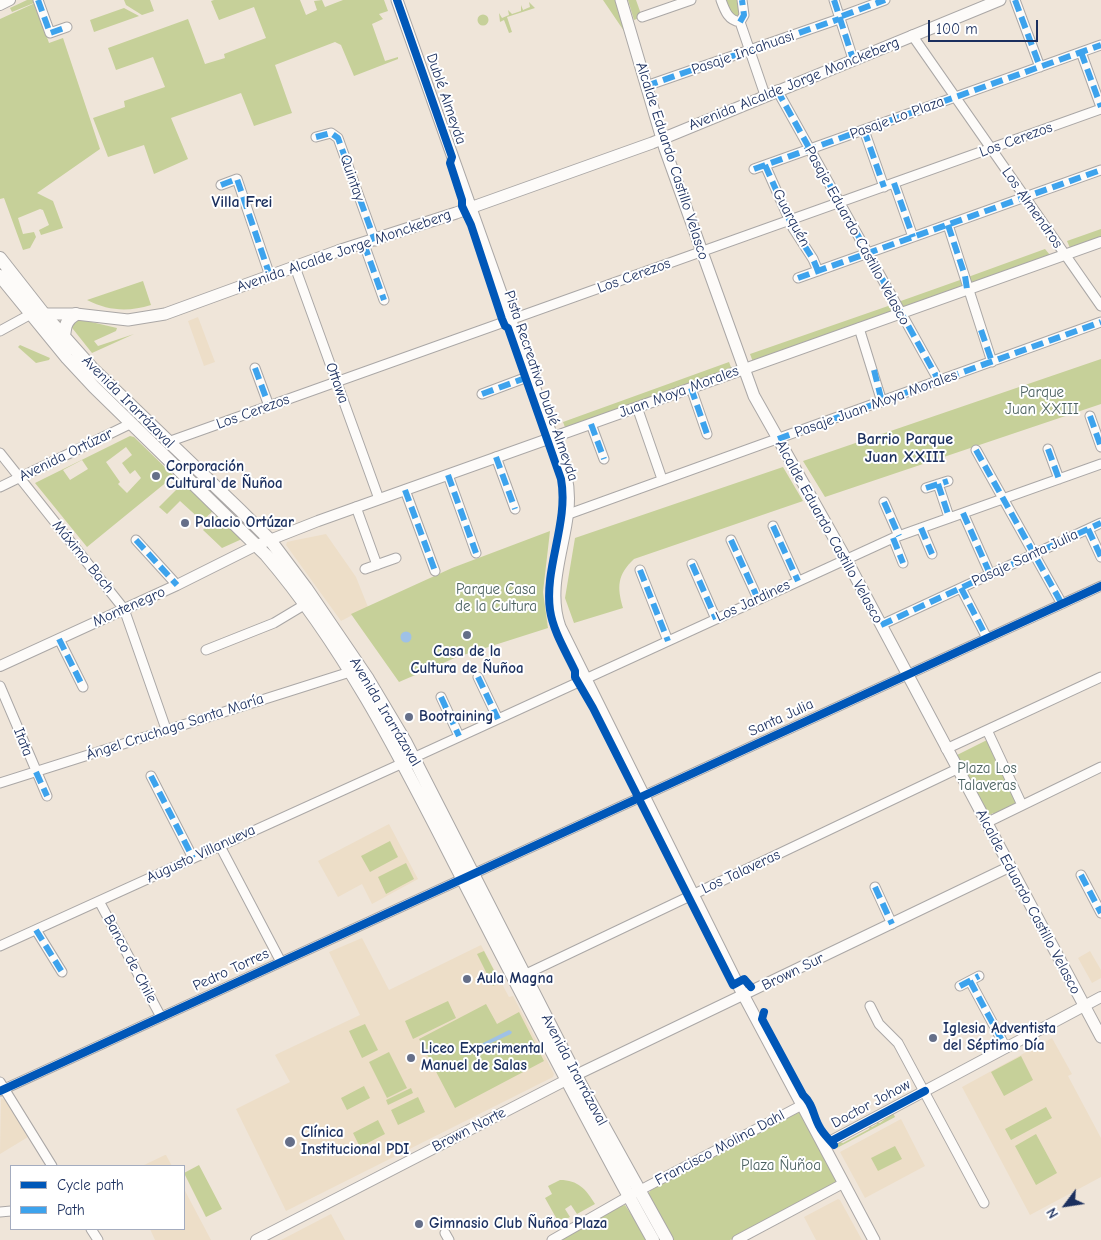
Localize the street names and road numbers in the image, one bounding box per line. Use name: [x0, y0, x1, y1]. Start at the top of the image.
street label: Pasaje Incahuasi: [689, 27, 797, 79]
street label: Avenida Alcalde Jorge Monckeberg: [686, 33, 902, 135]
street label: Dublé Almeyda: [422, 51, 470, 147]
street label: Alcalde Eduardo Castillo Velasco: [631, 60, 713, 262]
street label: Pasaje Lo Plaza: [847, 93, 947, 143]
street label: Los Cerezos: [977, 118, 1055, 162]
street label: Pasaje Eduardo Castillo Velasco: [800, 143, 914, 329]
street label: Quintay: [336, 152, 368, 204]
street label: Los Almendros: [998, 164, 1066, 252]
street label: Guarquén: [768, 186, 814, 250]
street label: Avenida Alcalde Jorge Monckeberg: [234, 206, 454, 296]
street label: Los Cerezos: [595, 254, 673, 298]
street label: Pista Recreativa Dublé Almeyda: [500, 288, 582, 484]
street label: Avenida Irarrázaval: [78, 352, 178, 452]
street label: Ottawa: [321, 360, 353, 406]
street label: Juan Moya Morales: [617, 362, 741, 422]
street label: Pasaje Juan Moya Morales: [792, 366, 960, 442]
street label: Los Cerezos: [214, 390, 292, 434]
street label: Avenida Ortúzar: [16, 425, 116, 485]
street label: Alcalde Eduardo Castillo Velasco: [771, 437, 887, 627]
street label: Máximo Bach: [48, 517, 118, 597]
street label: Pasaje Santa Julia: [969, 525, 1081, 591]
street label: Los Jardines: [713, 576, 793, 626]
street label: Montenegro: [90, 583, 168, 631]
street label: Avenida Irarrázaval: [345, 654, 425, 770]
street label: Ángel Cruchaga Santa María: [84, 690, 266, 764]
street label: Santa Julia: [746, 695, 816, 741]
street label: Itata: [9, 725, 37, 759]
street label: Alcalde Eduardo Castillo Velasco: [971, 806, 1085, 998]
street label: Augusto Villanueva: [144, 821, 258, 887]
street label: Los Talaveras: [699, 846, 783, 898]
street label: Banco de Chile: [99, 912, 161, 1006]
street label: Pedro Torres: [190, 945, 272, 995]
street label: Brown Sur: [759, 949, 827, 995]
street label: Avenida Irarrázaval: [537, 1011, 611, 1129]
street label: Doctor Johow: [828, 1076, 914, 1132]
street label: Brown Norte: [429, 1104, 509, 1156]
street label: Francisco Molina Dahl: [652, 1106, 788, 1190]

